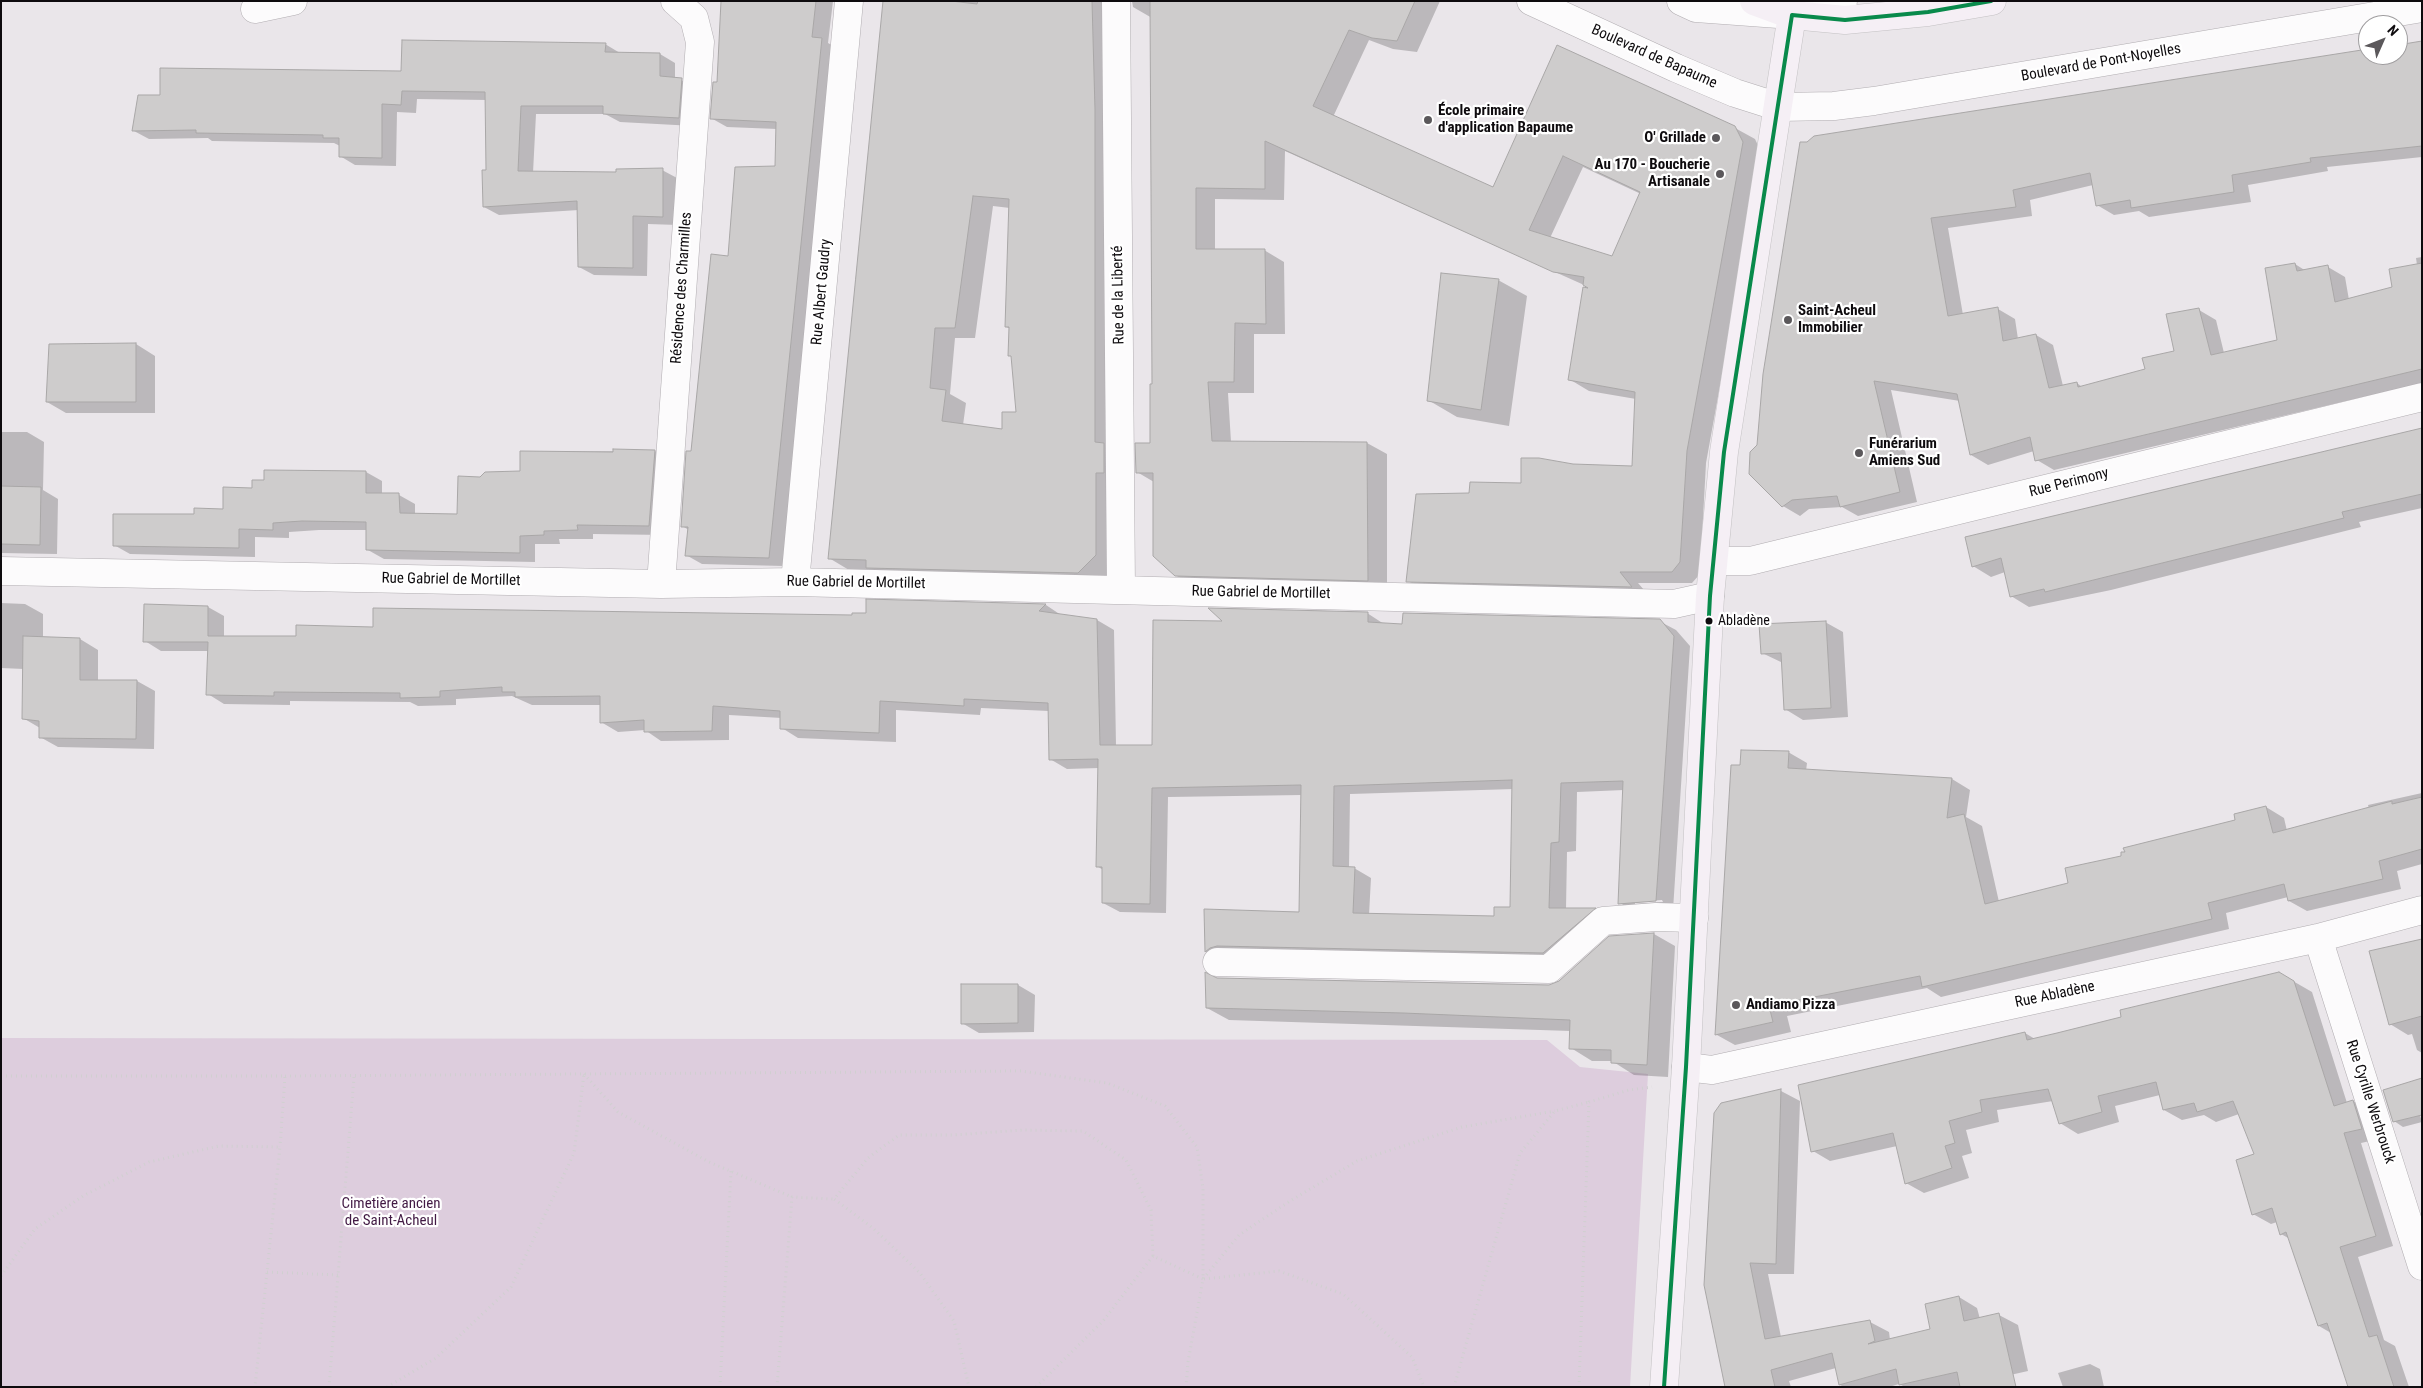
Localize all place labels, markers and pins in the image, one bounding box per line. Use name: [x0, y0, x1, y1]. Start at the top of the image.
place label: École primaire d'application Bapaume: [1438, 102, 1573, 137]
marker: École primaire d'application Bapaume: [1422, 114, 1434, 126]
place label: O' Grillade: [1644, 129, 1706, 147]
marker: O' Grillade: [1710, 132, 1722, 144]
place label: Au 170 - Boucherie Artisanale: [1595, 156, 1710, 191]
marker: Au 170 - Boucherie Artisanale: [1714, 168, 1726, 180]
place label: Saint-Acheul Immobilier: [1798, 302, 1876, 337]
marker: Saint-Acheul Immobilier: [1782, 314, 1794, 326]
place label: Funérarium Amiens Sud: [1869, 435, 1940, 470]
marker: Funérarium Amiens Sud: [1853, 447, 1865, 459]
place label: Abladène: [1718, 613, 1770, 629]
marker: Abladène: [1704, 616, 1714, 626]
place label: Andiamo Pizza: [1746, 996, 1835, 1014]
marker: Andiamo Pizza: [1730, 999, 1742, 1011]

